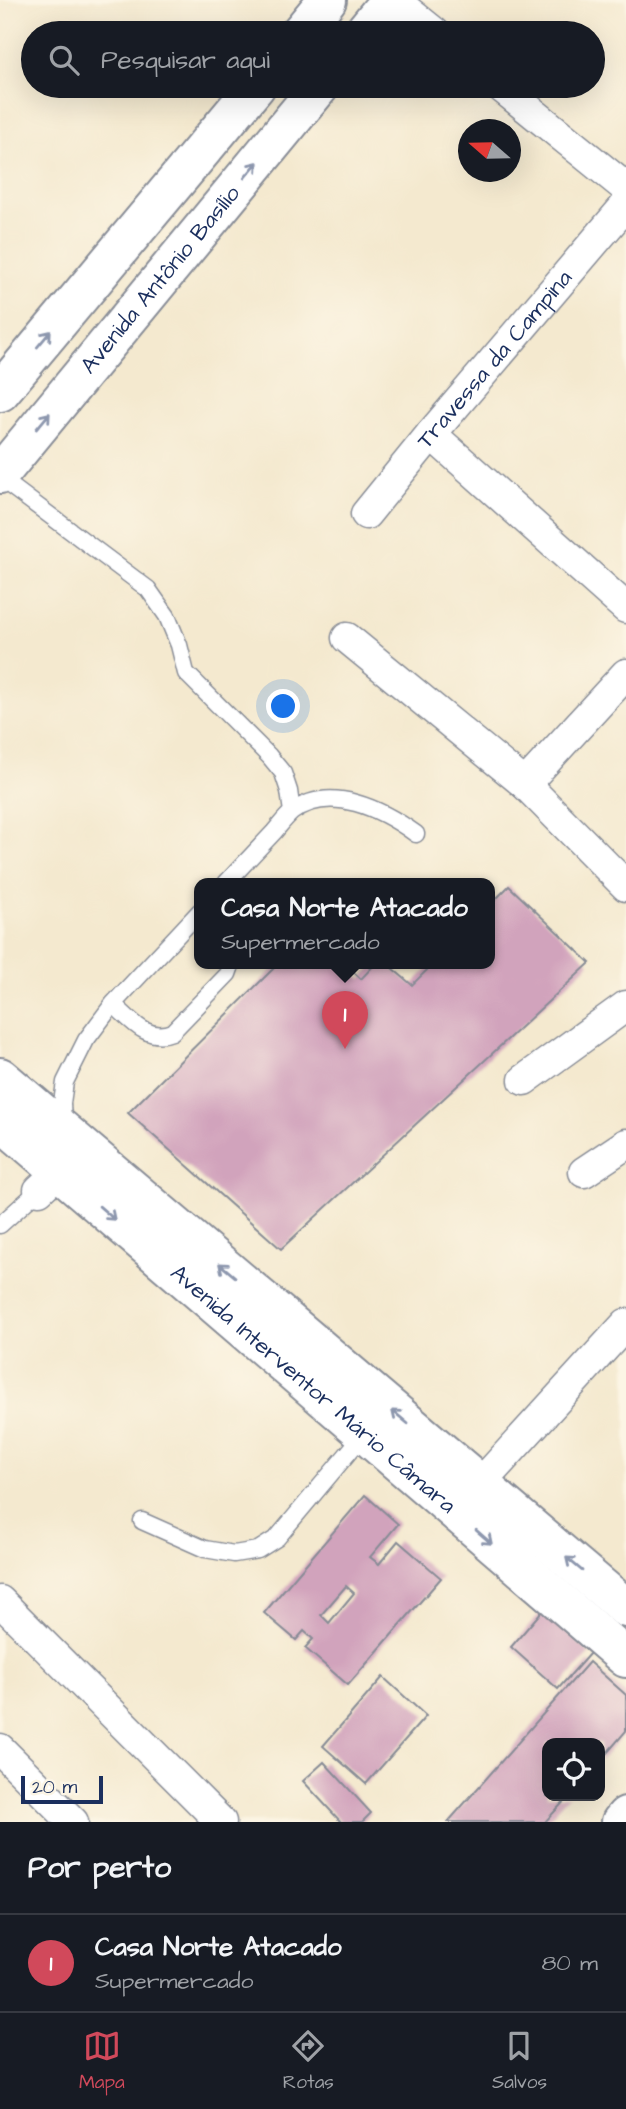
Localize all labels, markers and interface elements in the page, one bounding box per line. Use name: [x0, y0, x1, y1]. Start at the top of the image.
search box: [21, 21, 605, 98]
icon: search: [45, 41, 83, 79]
text: Pesquisar aqui: [101, 42, 270, 78]
north arrow: [458, 119, 521, 182]
one-way arrow: [243, 162, 259, 180]
street label: Avenida Antônio Basílio: [73, 178, 248, 381]
street label: Travessa da Campina: [409, 263, 580, 456]
one-way arrow: [36, 331, 52, 349]
one-way arrow: [35, 412, 51, 430]
your location: [266, 689, 300, 723]
popup: [194, 878, 495, 969]
text: Casa Norte Atacado: [221, 890, 468, 926]
text: Supermercado: [221, 926, 380, 958]
pin: 1: [322, 991, 368, 1049]
one-way arrow: [98, 1205, 116, 1221]
street label: Avenida Interventor Mário Câmara: [163, 1257, 463, 1521]
one-way arrow: [218, 1262, 236, 1278]
one-way arrow: [392, 1409, 410, 1425]
one-way arrow: [475, 1529, 493, 1545]
one-way arrow: [565, 1556, 583, 1572]
map controls: [542, 1738, 605, 1801]
button: locate: [542, 1738, 605, 1801]
scale bar: [21, 1773, 103, 1805]
text: 20 m: [32, 1774, 77, 1801]
text: Por perto: [28, 1847, 171, 1889]
text: Casa Norte Atacado: [95, 1929, 342, 1965]
text: 1: [50, 1947, 52, 1979]
text: 80 m: [541, 1947, 598, 1979]
text: Supermercado: [95, 1965, 253, 1997]
tab: Mapa: [79, 2027, 125, 2096]
tab: Rotas: [283, 2027, 334, 2096]
tab: Salvos: [492, 2027, 547, 2096]

